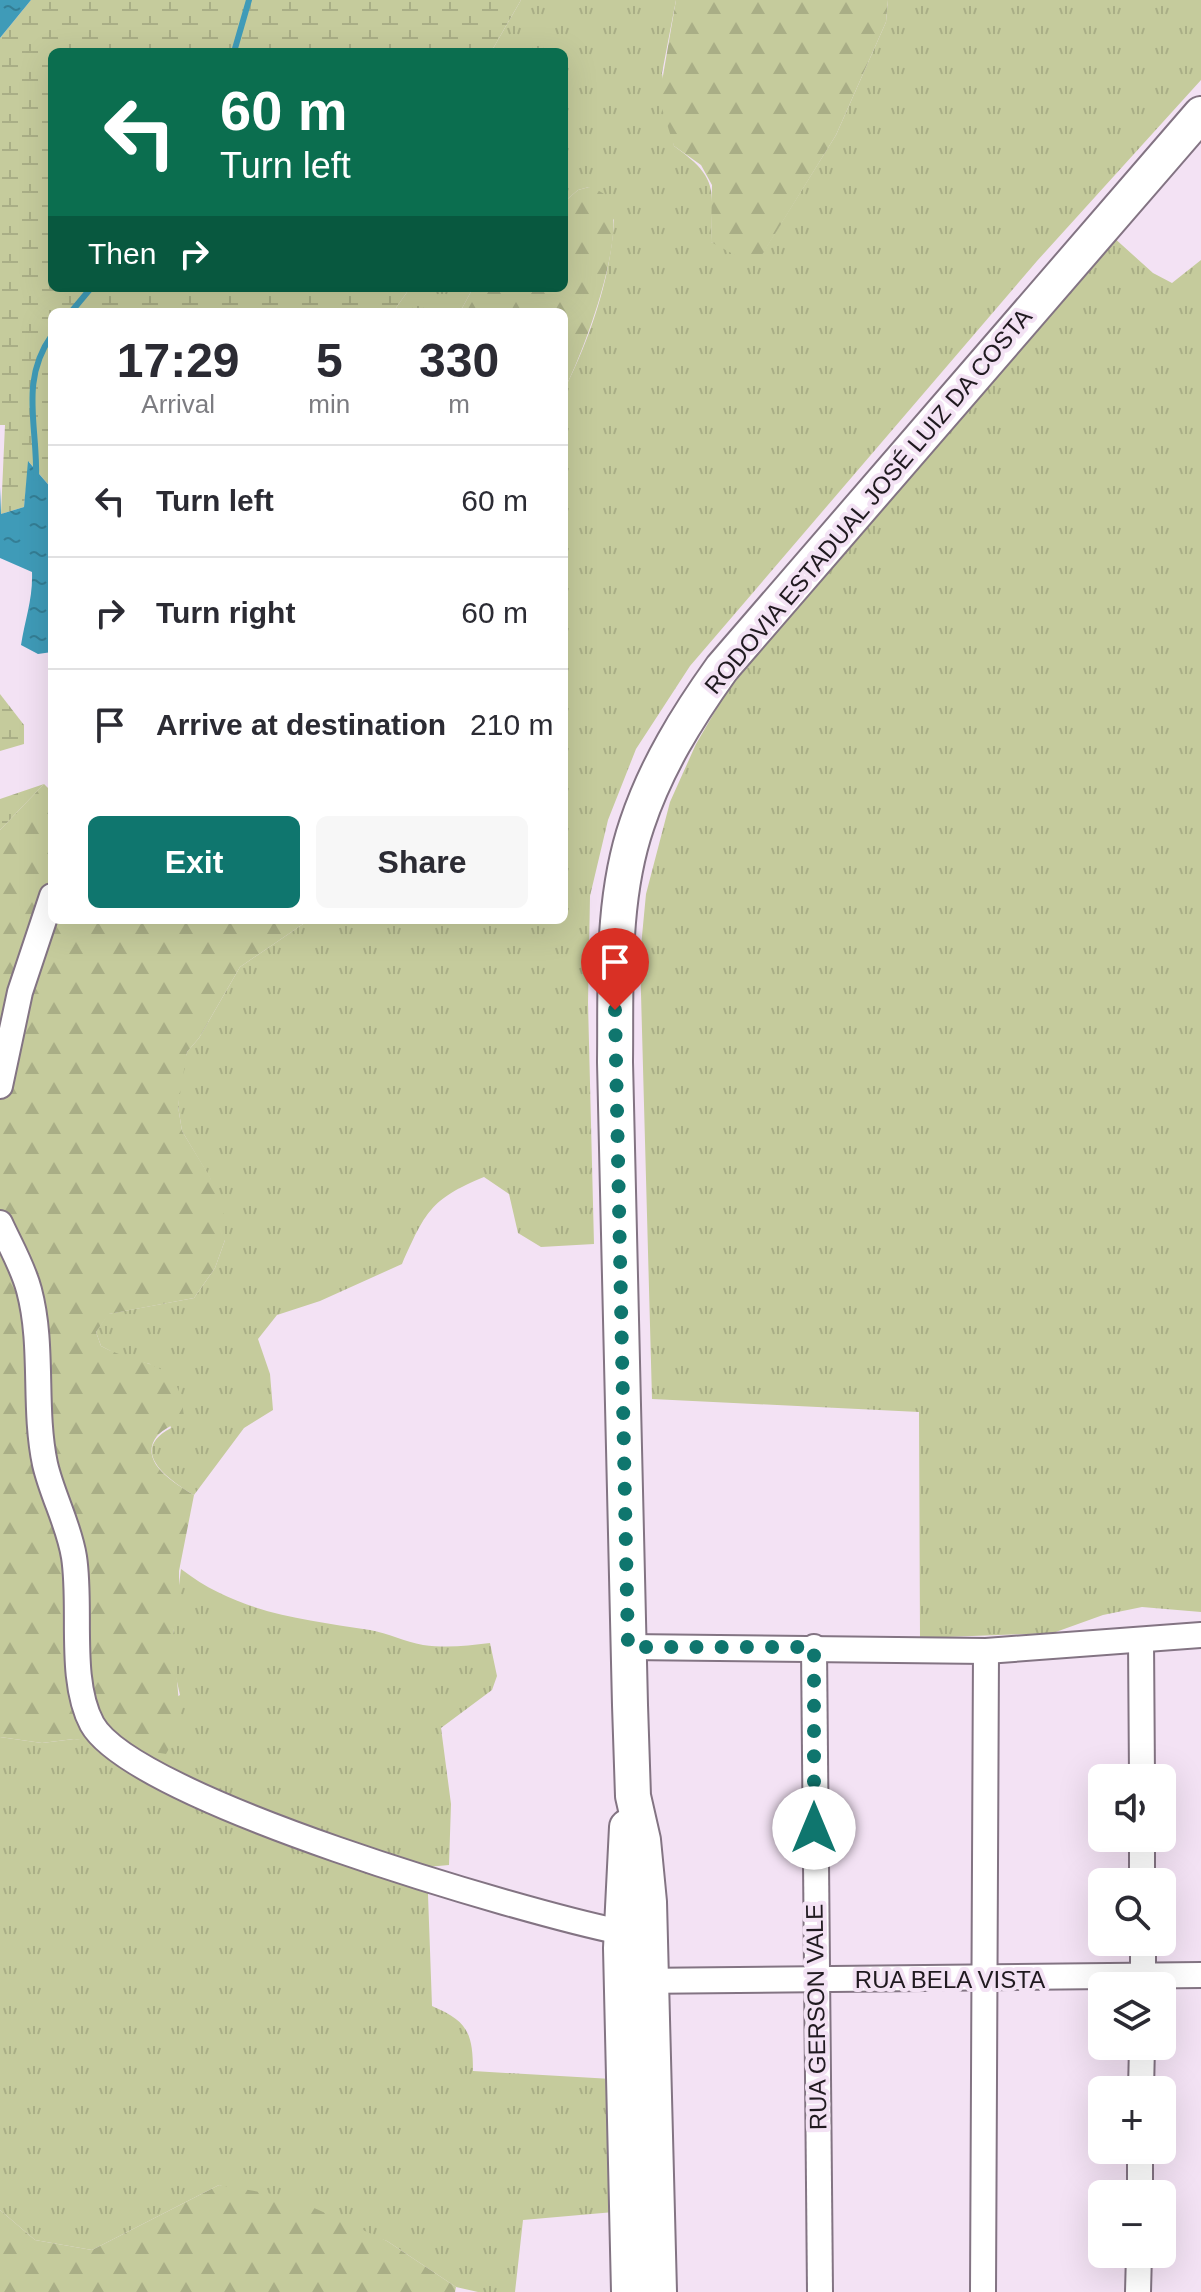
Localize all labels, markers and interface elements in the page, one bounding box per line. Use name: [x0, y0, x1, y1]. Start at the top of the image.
text: 60 m: [220, 79, 348, 142]
icon: left: [88, 80, 192, 184]
text: Turn left: [220, 145, 351, 186]
icon: right: [172, 232, 216, 276]
text: Then: [88, 237, 156, 270]
street label: RODOVIA ESTADUAL JOSÉ LUIZ DA COSTA: [699, 303, 1037, 699]
text: 17:29: [117, 334, 240, 387]
text: 5: [316, 334, 343, 387]
text: 330: [419, 334, 499, 387]
text: Arrival: [141, 389, 215, 419]
text: min: [308, 389, 350, 419]
text: m: [448, 389, 470, 419]
icon: left: [88, 479, 132, 523]
text: Turn left: [156, 484, 274, 517]
text: 60 m: [461, 484, 528, 517]
icon: right: [88, 591, 132, 635]
text: Turn right: [156, 596, 295, 629]
text: 60 m: [461, 596, 528, 629]
icon: arrive: [88, 703, 132, 747]
text: Arrive at destination: [156, 708, 446, 741]
text: 210 m: [470, 708, 553, 741]
button: Exit: [88, 816, 300, 908]
button: Share: [316, 816, 528, 908]
pin: [581, 928, 649, 1010]
icon: arrive: [593, 940, 637, 984]
map controls: [1088, 1764, 1176, 2268]
button: sound: [1088, 1764, 1176, 1852]
position arrow: [772, 1786, 856, 1870]
button: search: [1088, 1868, 1176, 1956]
street label: RUA GERSON VALE: [801, 1904, 831, 2130]
street label: RUA BELA VISTA: [855, 1966, 1045, 1993]
button: layers: [1088, 1972, 1176, 2060]
button: +: [1088, 2076, 1176, 2164]
button: −: [1088, 2180, 1176, 2268]

